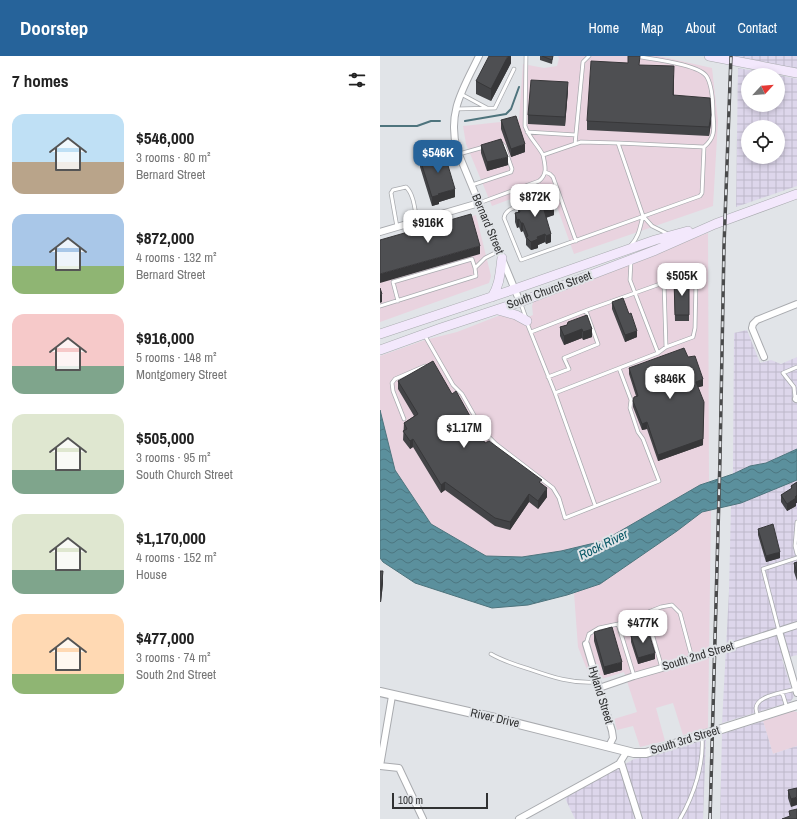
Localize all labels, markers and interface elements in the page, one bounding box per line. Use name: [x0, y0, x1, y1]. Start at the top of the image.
text: Doorstep: [20, 15, 88, 41]
text: Home: [588, 19, 619, 37]
text: Map: [641, 19, 663, 37]
text: About: [685, 19, 715, 37]
text: Contact: [737, 19, 777, 37]
north arrow: [741, 68, 785, 112]
map controls: [741, 68, 785, 164]
text: 7 homes: [12, 69, 69, 92]
icon: filters: [346, 69, 368, 91]
button: locate: [741, 120, 785, 164]
text: $546,000: [136, 126, 194, 149]
icon: home: [44, 130, 92, 178]
pin: $546K: [410, 140, 466, 174]
text: $546K: [422, 144, 454, 161]
text: 3 rooms · 80 m²: [136, 149, 211, 166]
text: Bernard Street: [136, 166, 205, 183]
pin: $872K: [507, 184, 563, 218]
text: $872K: [519, 188, 551, 205]
street label: Bernard Street: [468, 191, 508, 257]
pin: $916K: [400, 210, 456, 244]
text: $916K: [412, 214, 444, 231]
text: $872,000: [136, 226, 194, 249]
icon: home: [44, 230, 92, 278]
text: 4 rooms · 132 m²: [136, 249, 217, 266]
pin: $505K: [654, 263, 710, 297]
text: Bernard Street: [136, 266, 205, 283]
street label: South Church Street: [504, 267, 594, 313]
text: $505K: [666, 267, 698, 284]
text: $916,000: [136, 326, 194, 349]
icon: home: [44, 330, 92, 378]
text: 5 rooms · 148 m²: [136, 349, 217, 366]
text: Montgomery Street: [136, 366, 227, 383]
pin: $846K: [642, 366, 698, 400]
text: $846K: [654, 370, 686, 387]
pin: $1.17M: [431, 415, 497, 449]
text: $1.17M: [446, 419, 482, 436]
text: $505,000: [136, 426, 194, 449]
icon: home: [44, 430, 92, 478]
text: 3 rooms · 95 m²: [136, 449, 211, 466]
text: South Church Street: [136, 466, 233, 483]
water label: Rock River: [576, 525, 631, 564]
text: $1,170,000: [136, 526, 206, 549]
icon: home: [44, 530, 92, 578]
text: 4 rooms · 152 m²: [136, 549, 217, 566]
text: House: [136, 566, 167, 583]
pin: $477K: [615, 610, 671, 644]
text: $477K: [627, 614, 659, 631]
text: $477,000: [136, 626, 194, 649]
icon: home: [44, 630, 92, 678]
street label: South 2nd Street: [660, 637, 736, 674]
text: 3 rooms · 74 m²: [136, 649, 211, 666]
street label: Hyland Street: [585, 664, 617, 726]
text: South 2nd Street: [136, 666, 216, 683]
street label: River Drive: [469, 705, 521, 731]
street label: South 3rd Street: [648, 722, 722, 758]
scale bar: [392, 791, 488, 810]
text: 100 m: [398, 793, 423, 807]

